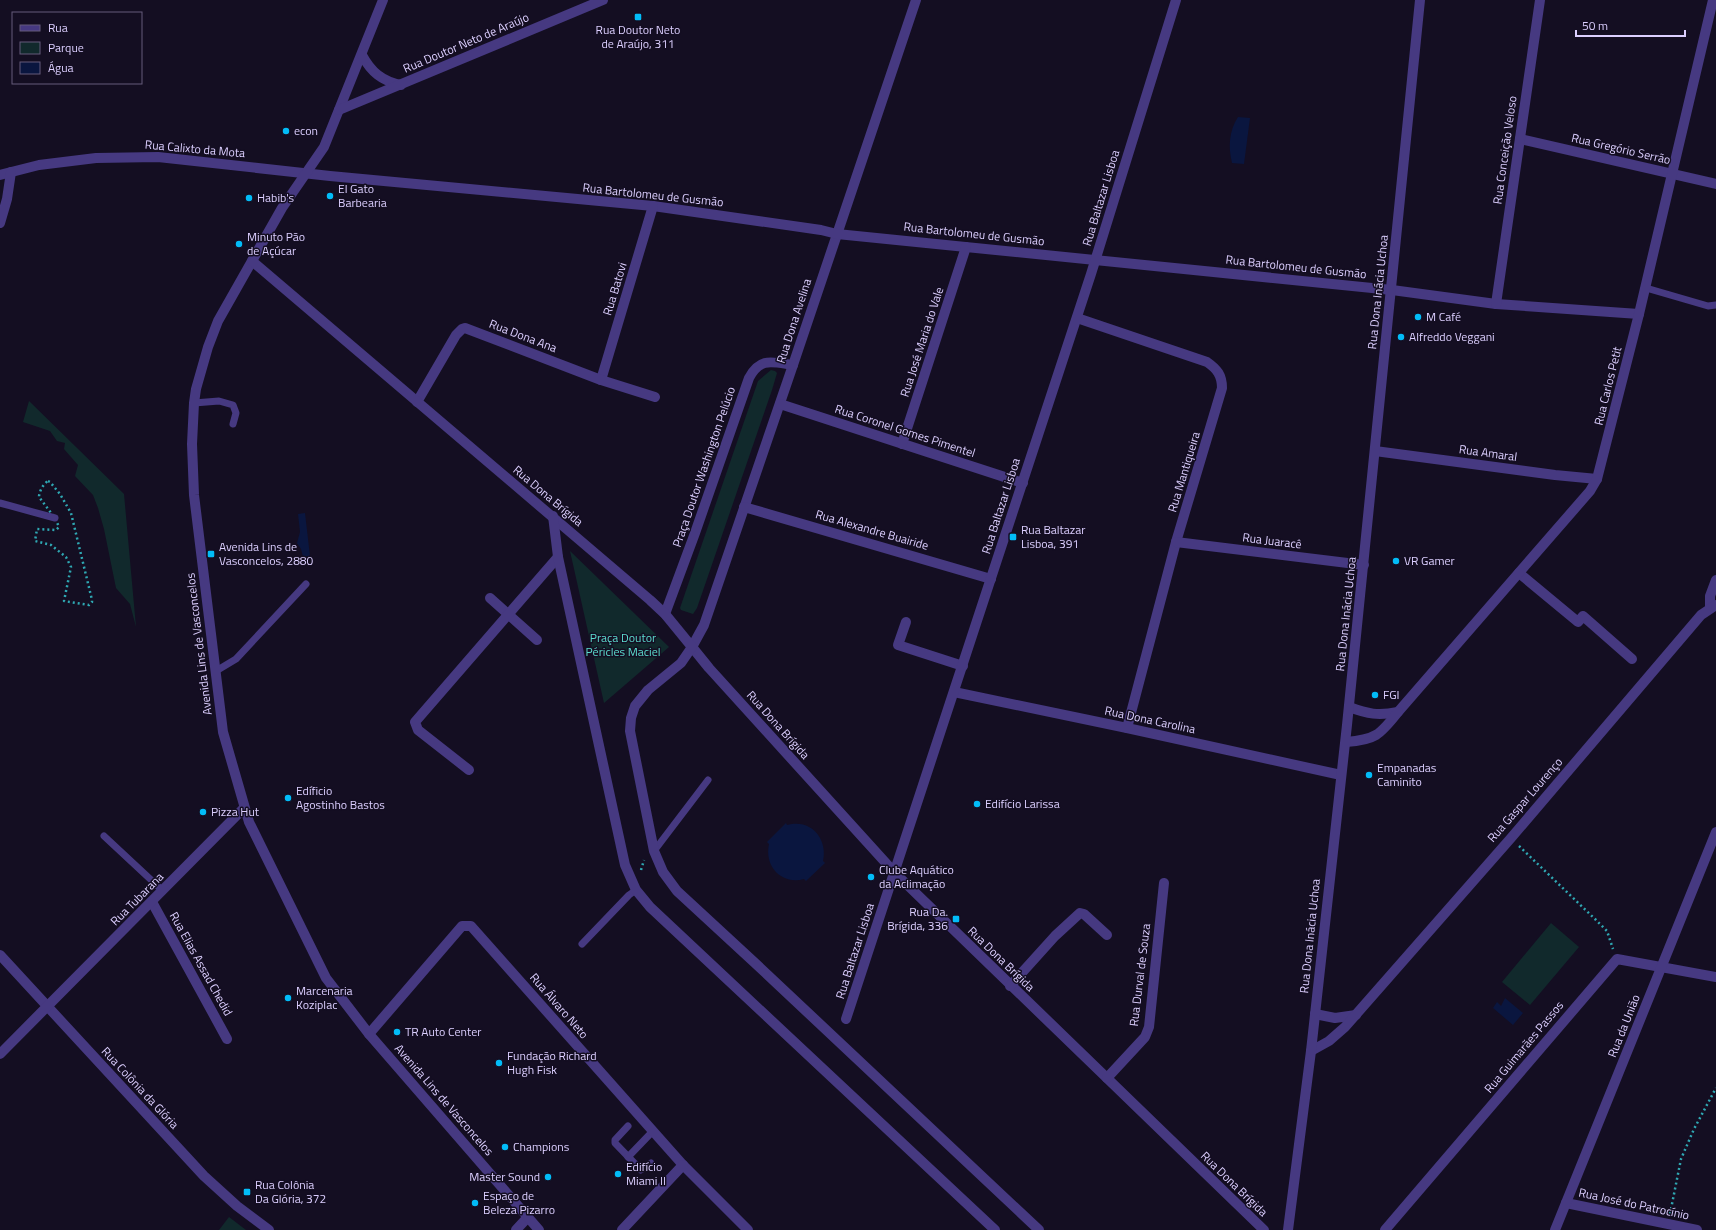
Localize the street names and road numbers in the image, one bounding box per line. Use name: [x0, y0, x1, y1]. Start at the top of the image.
street label: Rua Doutor Neto de Araújo: [400, 7, 532, 78]
street label: Rua Conceição Veloso: [1487, 94, 1522, 205]
street label: Rua Gregório Serrão: [1570, 128, 1673, 169]
street label: Rua Calixto da Mota: [144, 135, 246, 162]
street label: Rua Baltazar Lisboa: [1077, 147, 1124, 248]
street label: Rua Bartolomeu de Gusmão: [582, 178, 724, 211]
street label: Rua Bartolomeu de Gusmão: [903, 217, 1045, 250]
street label: Rua Dona Inácia Uchoa: [1362, 234, 1393, 350]
street label: Rua Bartolomeu de Gusmão: [1225, 250, 1367, 283]
street label: Rua Batovi: [597, 260, 632, 318]
street label: Rua Dona Avelina: [771, 276, 816, 366]
street label: Rua José Maria do Vale: [895, 284, 948, 399]
street label: Rua Dona Ana: [487, 314, 560, 357]
street label: Rua Carlos Petit: [1589, 344, 1627, 427]
street label: Praça Doutor Washington Pelúcio: [667, 384, 740, 550]
street label: Rua Coronel Gomes Pimentel: [832, 399, 978, 462]
street label: Rua Mantiqueira: [1162, 429, 1205, 514]
street label: Rua Amaral: [1458, 439, 1518, 466]
street label: Rua Baltazar Lisboa: [976, 456, 1025, 556]
street label: Rua Dona Brígida: [509, 460, 588, 531]
street label: Rua Alexandre Buairide: [813, 504, 931, 555]
street label: Rua Juaracê: [1241, 527, 1303, 554]
street label: Rua Dona Inácia Uchoa: [1330, 556, 1361, 672]
street label: Avenida Lins de Vasconcelos: [180, 572, 217, 716]
street label: Rua Dona Brígida: [742, 686, 815, 763]
street label: Rua Dona Carolina: [1103, 701, 1197, 738]
street label: Rua Gaspar Lourenço: [1482, 753, 1567, 846]
street label: Rua Tubarana: [106, 868, 168, 930]
street label: Rua Dona Inácia Uchoa: [1294, 878, 1325, 994]
street label: Rua Baltazar Lisboa: [830, 901, 879, 1001]
street label: Rua Elias Assad Chedid: [165, 908, 238, 1019]
street label: Rua Dona Brígida: [963, 922, 1039, 996]
street label: Rua Durval de Souza: [1124, 922, 1155, 1027]
street label: Rua Álvaro Neto: [525, 969, 593, 1043]
street label: Rua da União: [1602, 991, 1645, 1060]
street label: Rua Guimarães Passos: [1479, 996, 1568, 1097]
street label: Avenida Lins de Vasconcelos: [390, 1040, 499, 1160]
street label: Rua Colônia da Glória: [97, 1042, 184, 1133]
street label: Rua Dona Brígida: [1196, 1147, 1272, 1221]
street label: Rua José do Patrocínio: [1577, 1183, 1691, 1225]

